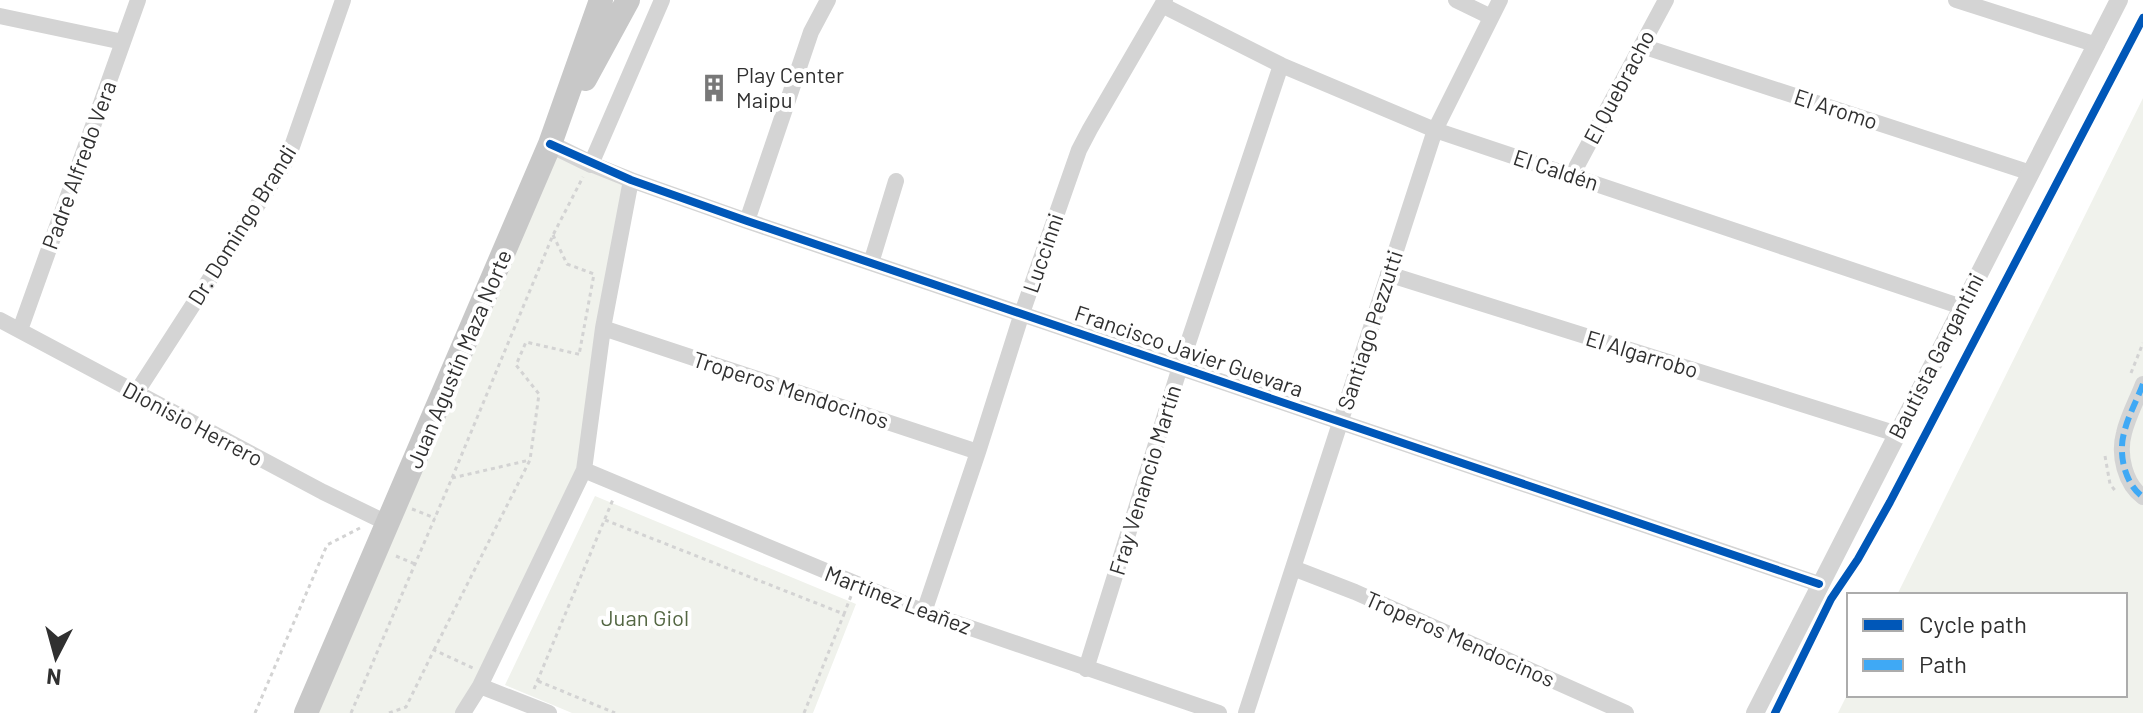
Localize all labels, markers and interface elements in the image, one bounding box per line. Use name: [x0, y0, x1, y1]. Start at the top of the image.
street label: El Quebracho: [1577, 25, 1659, 148]
place label: Play Center Maipu: [736, 61, 844, 112]
building icon: Play Center Maipu: [699, 73, 729, 103]
street label: Padre Alfredo Vera: [36, 77, 121, 252]
street label: El Aromo: [1791, 82, 1881, 134]
street label: Dr. Domingo Brandi: [182, 140, 301, 309]
street label: El Caldén: [1511, 143, 1602, 195]
street label: Luccinni: [1016, 210, 1068, 296]
street label: Juan Agustín Maza Norte: [400, 245, 516, 472]
street label: Santiago Pezzutti: [1331, 247, 1407, 413]
street label: Bautista Gargantini: [1882, 268, 1988, 443]
street label: Francisco Javier Guevara: [1072, 299, 1307, 401]
street label: El Algarrobo: [1583, 324, 1702, 382]
street label: Troperos Mendocinos: [690, 345, 892, 433]
street label: Dionisio Herrero: [119, 375, 268, 471]
street label: Fray Venancio Martín: [1103, 381, 1185, 578]
street label: Martínez Leañez: [822, 559, 975, 639]
street label: Troperos Mendocinos: [1362, 585, 1559, 692]
legend: [1847, 593, 2127, 697]
park label: Juan Giol: [601, 604, 689, 630]
text: Cycle path: [1919, 609, 2027, 638]
north arrow: [16, 617, 96, 697]
text: Path: [1919, 649, 1967, 678]
text: N: [45, 664, 62, 692]

